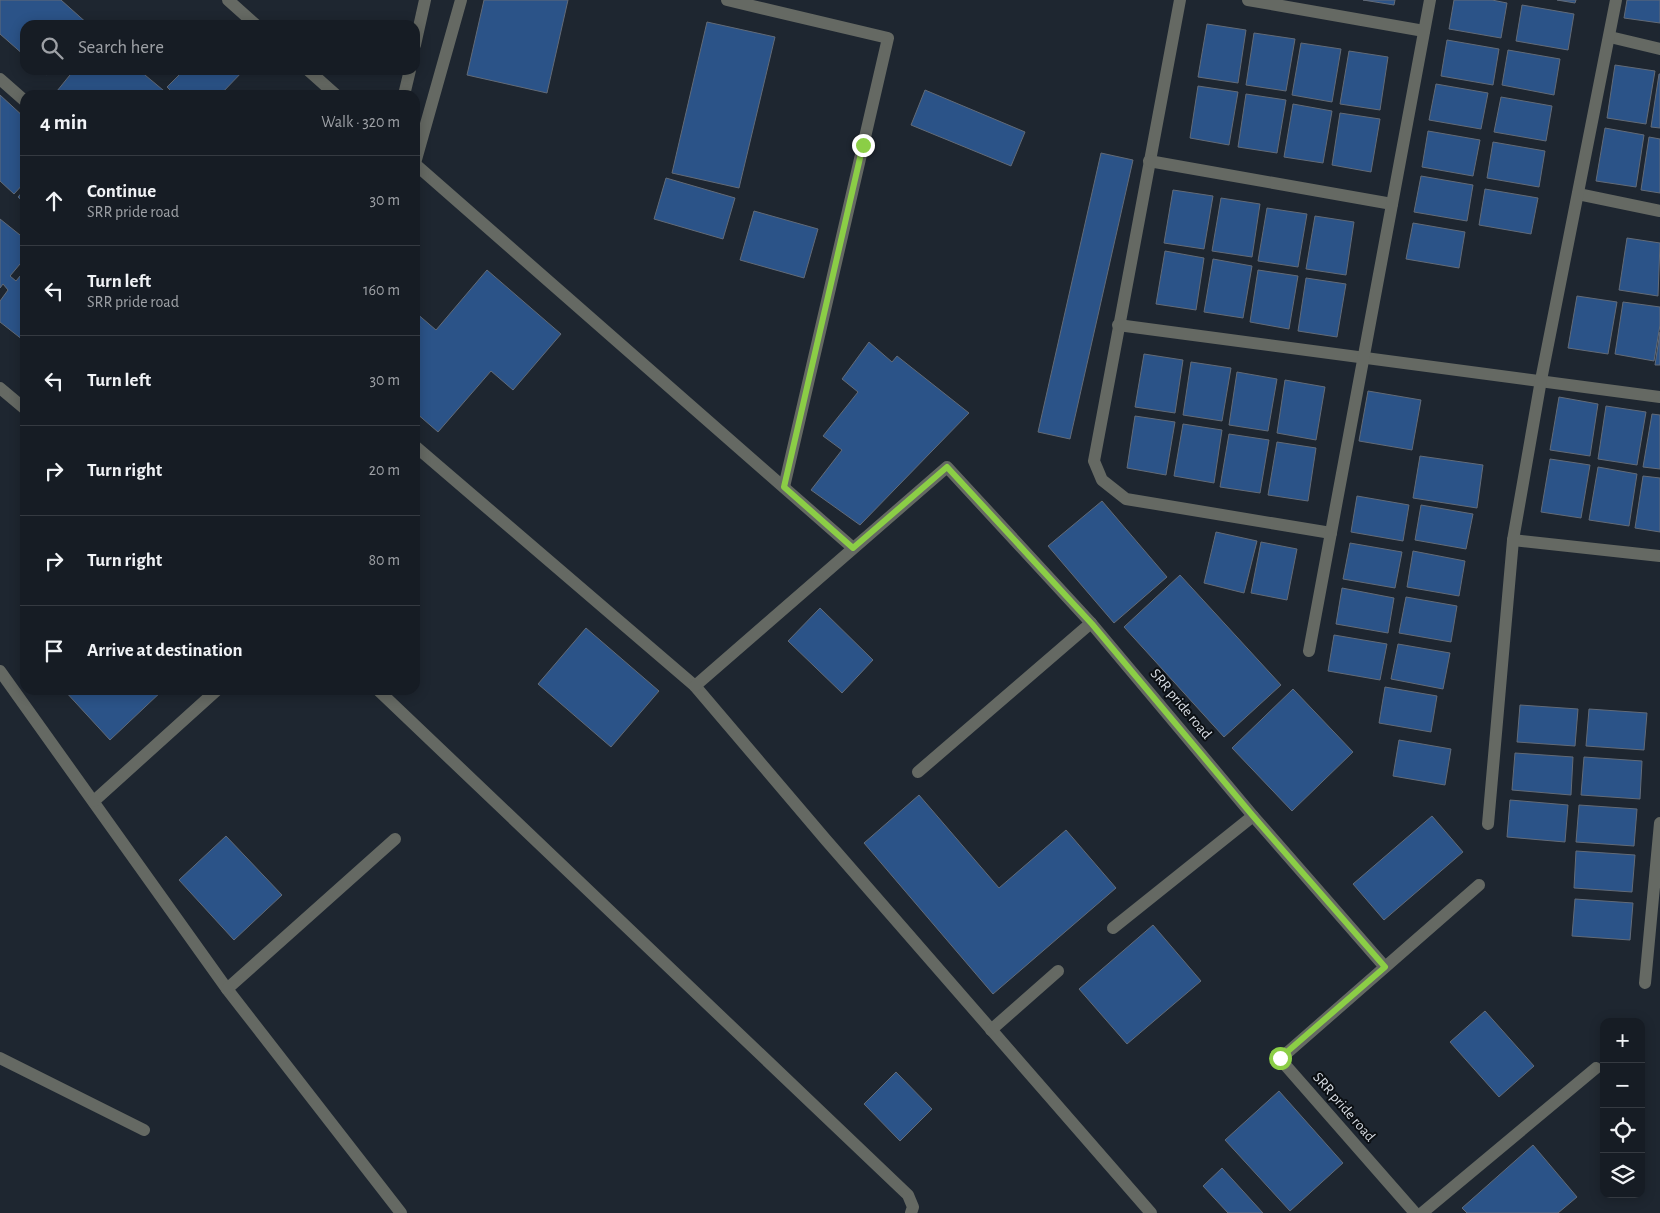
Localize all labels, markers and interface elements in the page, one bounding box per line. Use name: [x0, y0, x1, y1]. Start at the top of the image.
search box: [20, 20, 420, 75]
icon: search: [38, 34, 66, 62]
text: Search here: [78, 38, 164, 57]
text: 4 min: [40, 112, 87, 133]
text: Walk · 320 m: [321, 114, 400, 130]
route end: [852, 134, 875, 157]
text: Continue: [87, 182, 156, 201]
icon: ahead: [40, 187, 68, 215]
text: 30 m: [370, 192, 400, 208]
text: SRR pride road: [87, 204, 179, 220]
text: Turn left: [87, 272, 151, 291]
icon: left: [40, 277, 68, 305]
text: 160 m: [363, 282, 400, 298]
text: SRR pride road: [87, 294, 179, 310]
icon: left: [40, 367, 68, 395]
text: Turn left: [87, 371, 151, 390]
text: 30 m: [370, 372, 400, 388]
icon: right: [40, 457, 68, 485]
text: Turn right: [87, 461, 162, 480]
text: 20 m: [369, 462, 400, 478]
icon: right: [40, 547, 68, 575]
text: Turn right: [87, 551, 162, 570]
text: 80 m: [369, 552, 400, 568]
icon: arrive: [40, 637, 68, 665]
text: Arrive at destination: [87, 641, 243, 660]
street label: SRR pride road: [1148, 666, 1215, 742]
map controls: [1600, 1018, 1645, 1198]
button: +: [1600, 1018, 1645, 1063]
route start: [1269, 1047, 1292, 1070]
button: −: [1600, 1063, 1645, 1108]
street label: SRR pride road: [1310, 1070, 1378, 1145]
button: locate: [1600, 1108, 1645, 1153]
button: layers: [1600, 1153, 1645, 1198]

